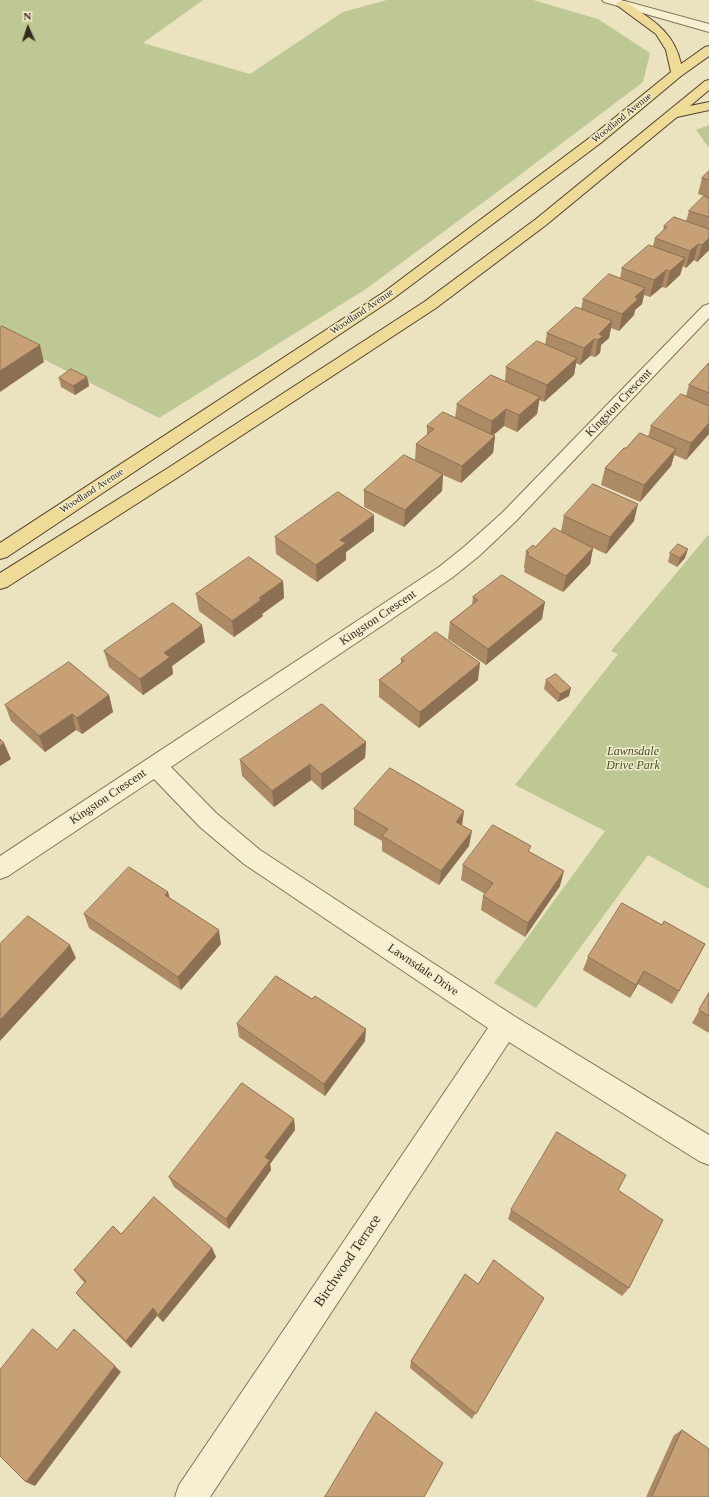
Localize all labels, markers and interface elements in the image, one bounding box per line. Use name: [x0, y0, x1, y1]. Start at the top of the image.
north arrow: [8, 8, 48, 48]
text: N: [23, 10, 32, 22]
street label: Woodland Avenue: [590, 90, 654, 146]
street label: Woodland Avenue: [328, 286, 396, 338]
street label: Kingston Crescent: [583, 366, 655, 440]
street label: Woodland Avenue: [58, 466, 126, 516]
street label: Kingston Crescent: [337, 587, 419, 649]
park label: Lawnsdale Drive Park: [606, 745, 660, 773]
street label: Kingston Crescent: [67, 766, 149, 828]
street label: Lawnsdale Drive: [385, 941, 461, 999]
street label: Birchwood Terrace: [311, 1212, 385, 1310]

